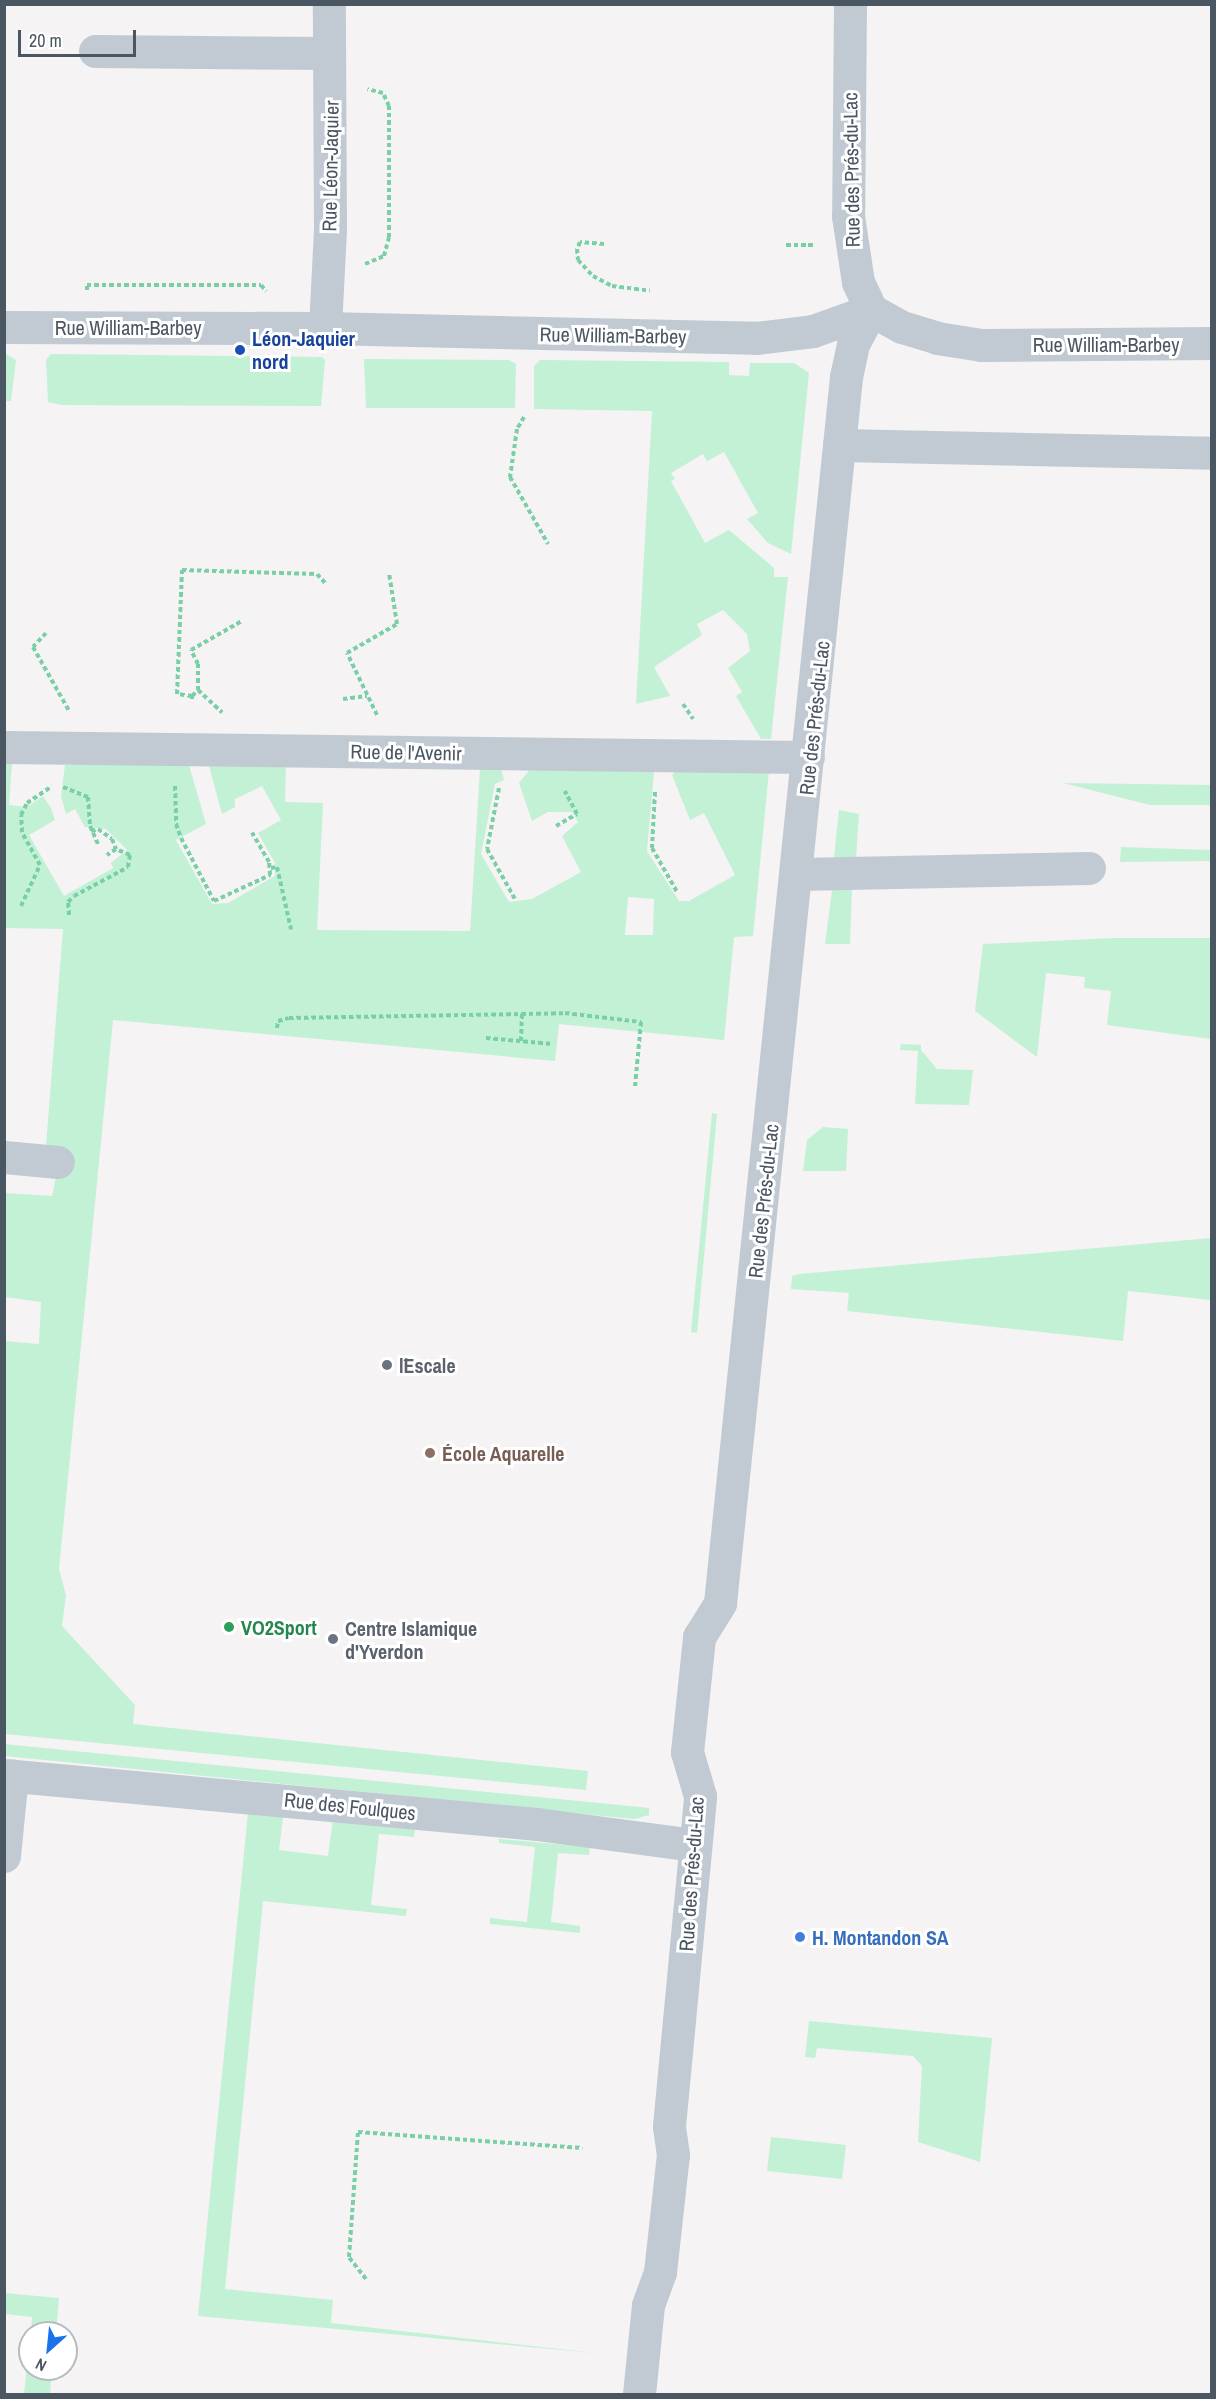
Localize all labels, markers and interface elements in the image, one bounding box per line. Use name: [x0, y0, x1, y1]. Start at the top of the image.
scale bar: [21, 18, 140, 56]
text: 20 m: [29, 28, 62, 53]
street label: Rue des Prés-du-Lac: [838, 92, 864, 248]
street label: Rue Léon-Jaquier: [317, 100, 343, 232]
street label: Rue William-Barbey: [55, 315, 201, 339]
street label: Rue William-Barbey: [539, 322, 687, 348]
place label: Léon-Jaquier nord: [252, 326, 355, 373]
street label: Rue William-Barbey: [1033, 332, 1179, 356]
marker: Léon-Jaquier nord: [233, 343, 247, 357]
street label: Rue des Prés-du-Lac: [794, 640, 834, 796]
street label: Rue de l'Avenir: [350, 739, 462, 765]
street label: Rue des Prés-du-Lac: [743, 1123, 783, 1279]
place label: l´Escale: [399, 1353, 456, 1377]
marker: l´Escale: [380, 1358, 394, 1372]
place label: École Aquarelle: [442, 1441, 565, 1465]
marker: École Aquarelle: [423, 1446, 437, 1460]
place label: VO2Sport: [241, 1615, 317, 1639]
place label: Centre Islamique d'Yverdon: [345, 1616, 477, 1663]
marker: VO2Sport: [222, 1620, 236, 1634]
marker: Centre Islamique d'Yverdon: [326, 1632, 340, 1646]
street label: Rue des Foulques: [283, 1787, 417, 1825]
street label: Rue des Prés-du-Lac: [674, 1796, 708, 1952]
place label: H. Montandon SA: [812, 1925, 949, 1949]
marker: H. Montandon SA: [793, 1930, 807, 1944]
north arrow: [18, 2321, 78, 2381]
text: N: [32, 2353, 50, 2377]

